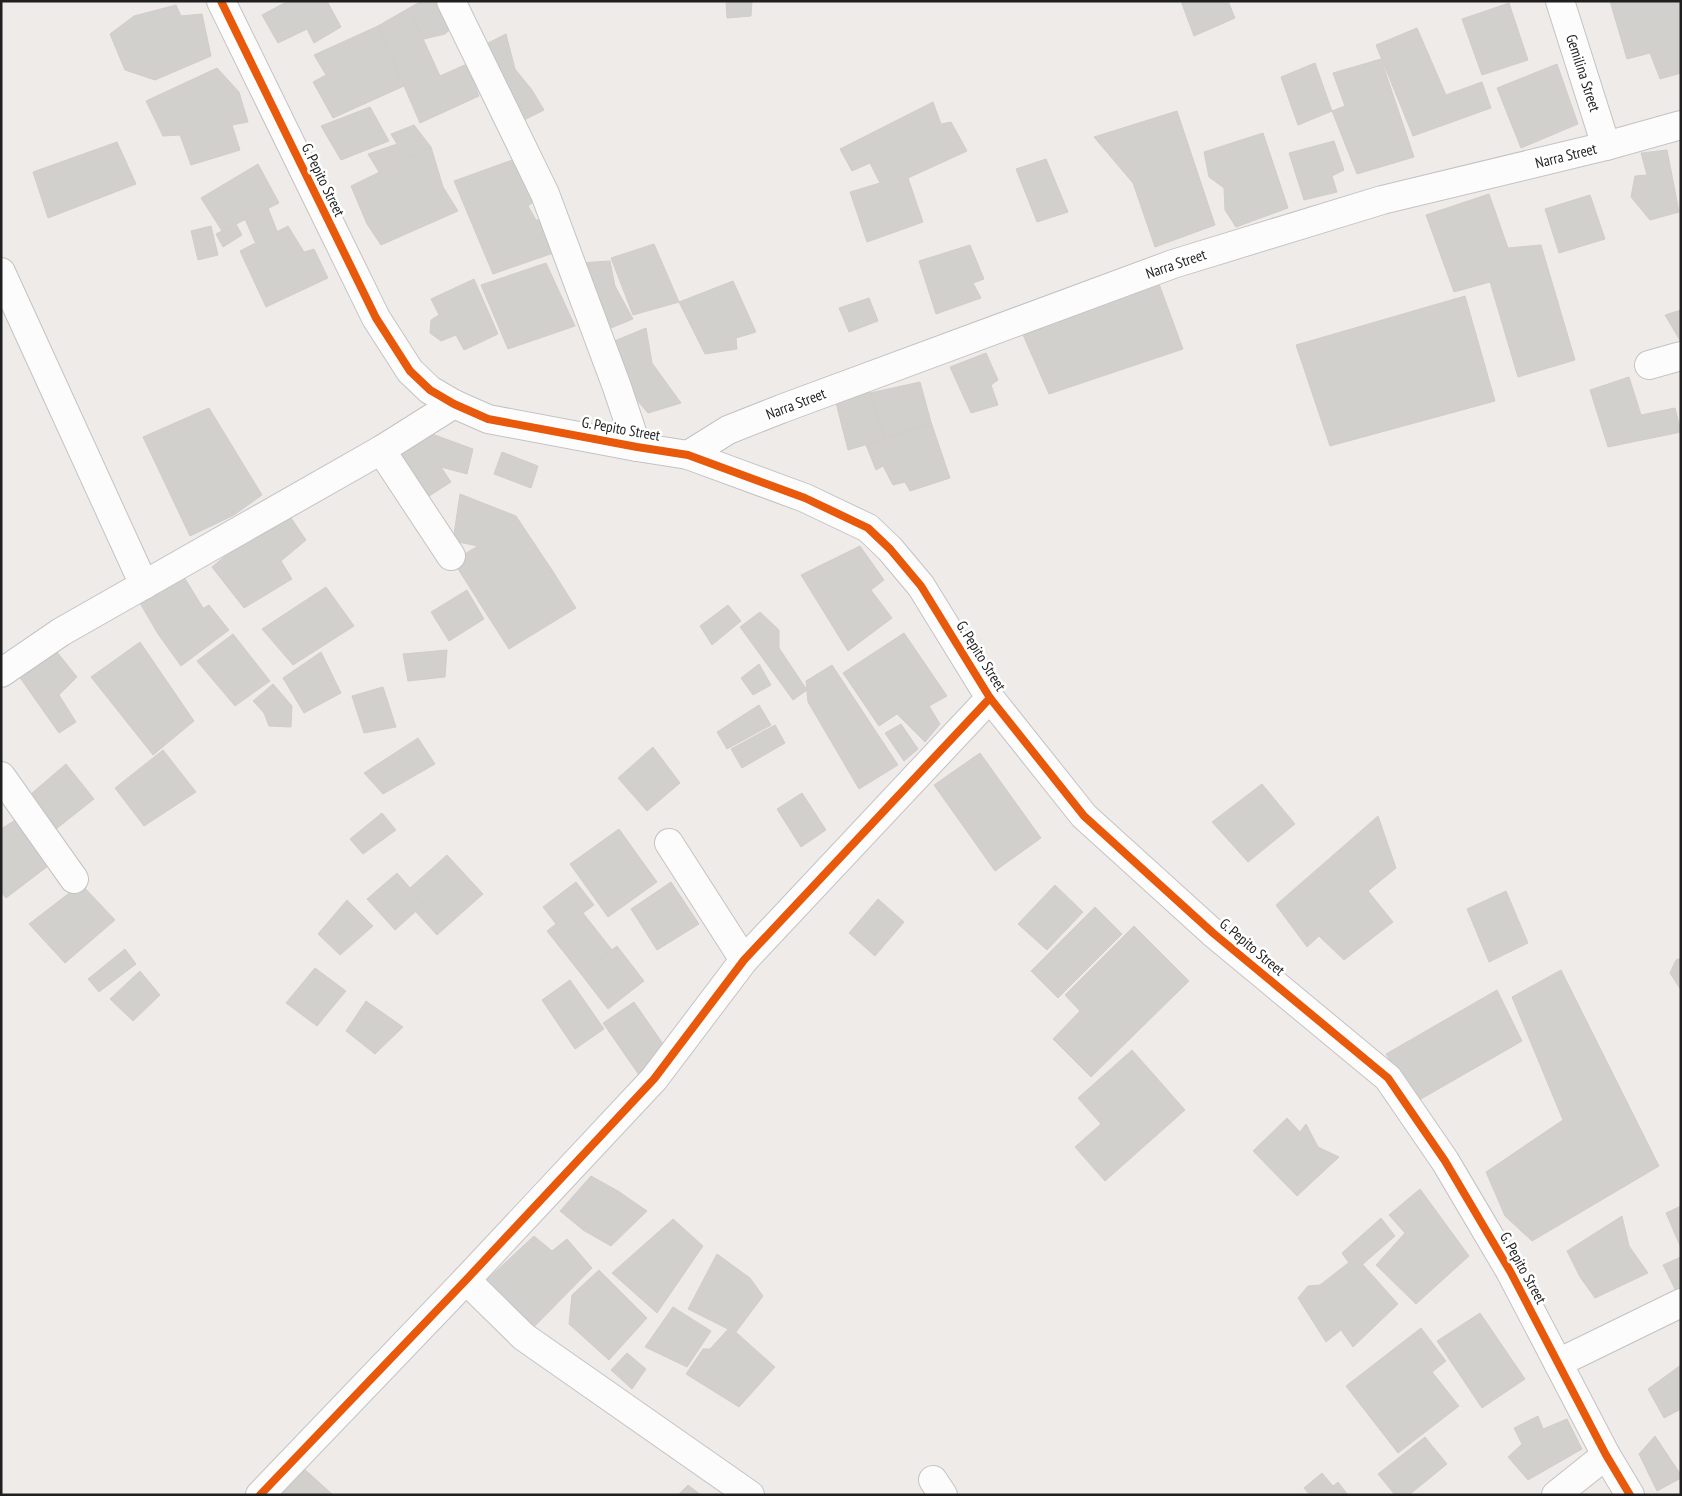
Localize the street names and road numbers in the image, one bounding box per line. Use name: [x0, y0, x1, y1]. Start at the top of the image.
street label: Gemilina Street: [1562, 32, 1605, 114]
street label: Narra Street: [1533, 139, 1599, 172]
street label: G. Pepito Street: [298, 140, 349, 220]
street label: Narra Street: [1143, 244, 1208, 283]
street label: Narra Street: [763, 383, 828, 424]
street label: G. Pepito Street: [580, 412, 662, 445]
street label: G. Pepito Street: [952, 617, 1010, 694]
street label: G. Pepito Street: [1216, 914, 1289, 979]
street label: G. Pepito Street: [1496, 1228, 1551, 1307]

